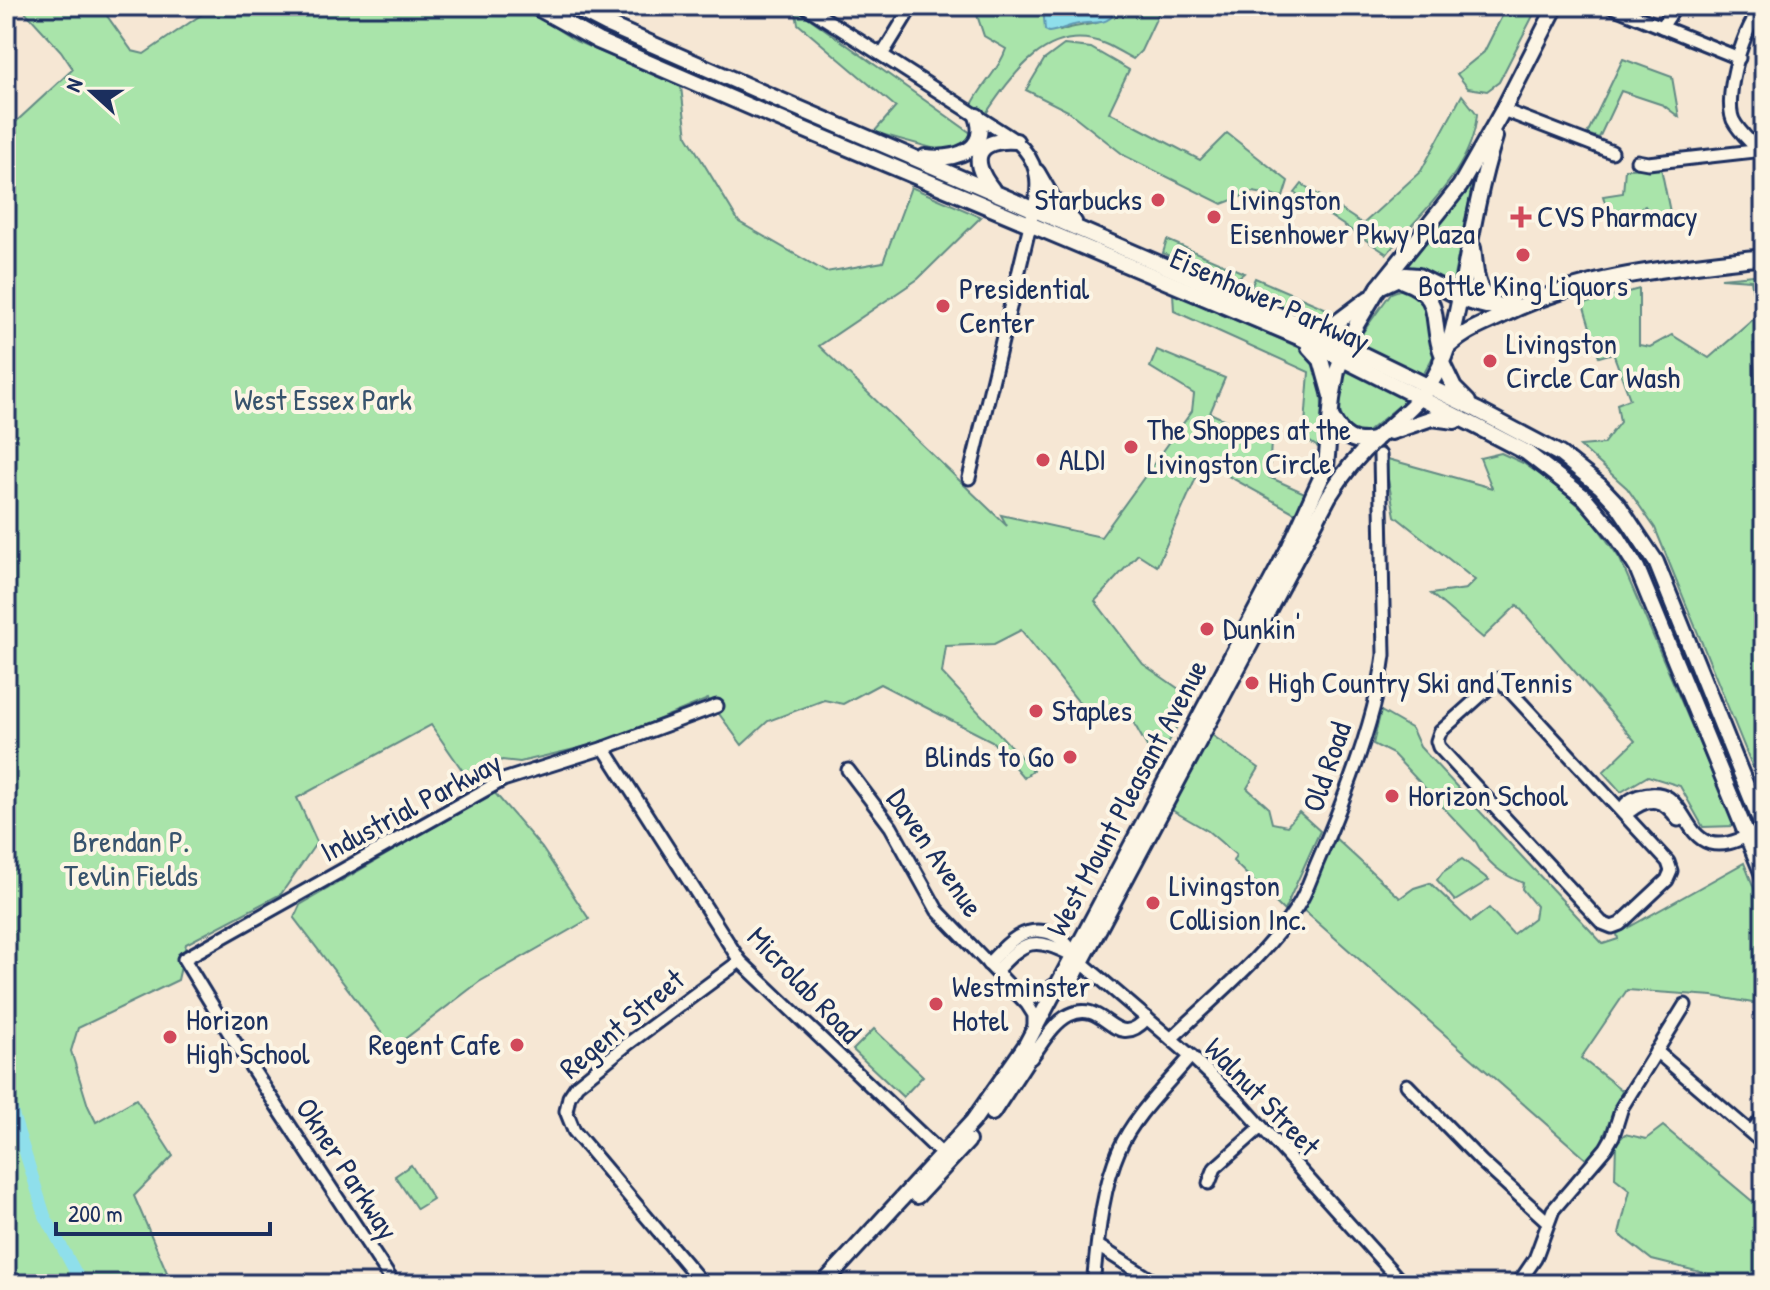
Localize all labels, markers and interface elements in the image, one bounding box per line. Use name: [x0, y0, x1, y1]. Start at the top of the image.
north arrow: [52, 52, 132, 132]
text: N: [57, 74, 90, 96]
place label: Starbucks: [1035, 179, 1142, 219]
place label: Livingston Eisenhower Pkwy Plaza: [1230, 179, 1475, 253]
marker: Starbucks: [1149, 191, 1167, 209]
place label: CVS Pharmacy: [1537, 196, 1698, 236]
marker: Livingston Eisenhower Pkwy Plaza: [1205, 208, 1223, 226]
marker: CVS Pharmacy: [1512, 208, 1530, 226]
street label: Eisenhower Parkway: [1164, 237, 1377, 361]
marker: Bottle King Liquors: [1514, 246, 1532, 264]
place label: Bottle King Liquors: [1418, 265, 1628, 305]
place label: Presidential Center: [959, 268, 1089, 342]
marker: Presidential Center: [934, 297, 952, 315]
place label: Livingston Circle Car Wash: [1506, 323, 1680, 397]
marker: Livingston Circle Car Wash: [1481, 352, 1499, 370]
park label: West Essex Park: [234, 379, 412, 419]
place label: The Shoppes at the Livingston Circle: [1147, 409, 1351, 483]
marker: The Shoppes at the Livingston Circle: [1122, 438, 1140, 456]
place label: ALDI: [1059, 439, 1106, 479]
marker: ALDI: [1034, 451, 1052, 469]
place label: Dunkin': [1223, 608, 1300, 648]
marker: Dunkin': [1198, 620, 1216, 638]
street label: West Mount Pleasant Avenue: [1036, 652, 1216, 943]
place label: High Country Ski and Tennis: [1268, 662, 1572, 702]
marker: High Country Ski and Tennis: [1243, 674, 1261, 692]
place label: Staples: [1052, 690, 1132, 730]
marker: Staples: [1027, 702, 1045, 720]
street label: Old Road: [1292, 716, 1360, 817]
place label: Blinds to Go: [925, 736, 1054, 776]
street label: Industrial Parkway: [313, 742, 508, 871]
marker: Blinds to Go: [1061, 748, 1079, 766]
place label: Horizon School: [1408, 775, 1568, 815]
street label: Daven Avenue: [878, 781, 993, 924]
marker: Horizon School: [1383, 787, 1401, 805]
park label: Brendan P. Tevlin Fields: [64, 821, 198, 895]
place label: Livingston Collision Inc.: [1169, 865, 1307, 939]
marker: Livingston Collision Inc.: [1144, 894, 1162, 912]
street label: Microlab Road: [739, 917, 871, 1052]
street label: Regent Street: [550, 959, 693, 1087]
place label: Westminster Hotel: [952, 966, 1091, 1040]
marker: Westminster Hotel: [927, 995, 945, 1013]
place label: Horizon High School: [186, 999, 310, 1073]
place label: Regent Cafe: [368, 1024, 501, 1064]
marker: Horizon High School: [161, 1028, 179, 1046]
street label: Walnut Street: [1196, 1028, 1330, 1165]
marker: Regent Cafe: [508, 1036, 526, 1054]
street label: Okner Parkway: [287, 1090, 409, 1247]
scale bar: [56, 1186, 270, 1236]
text: 200 m: [68, 1197, 123, 1229]

